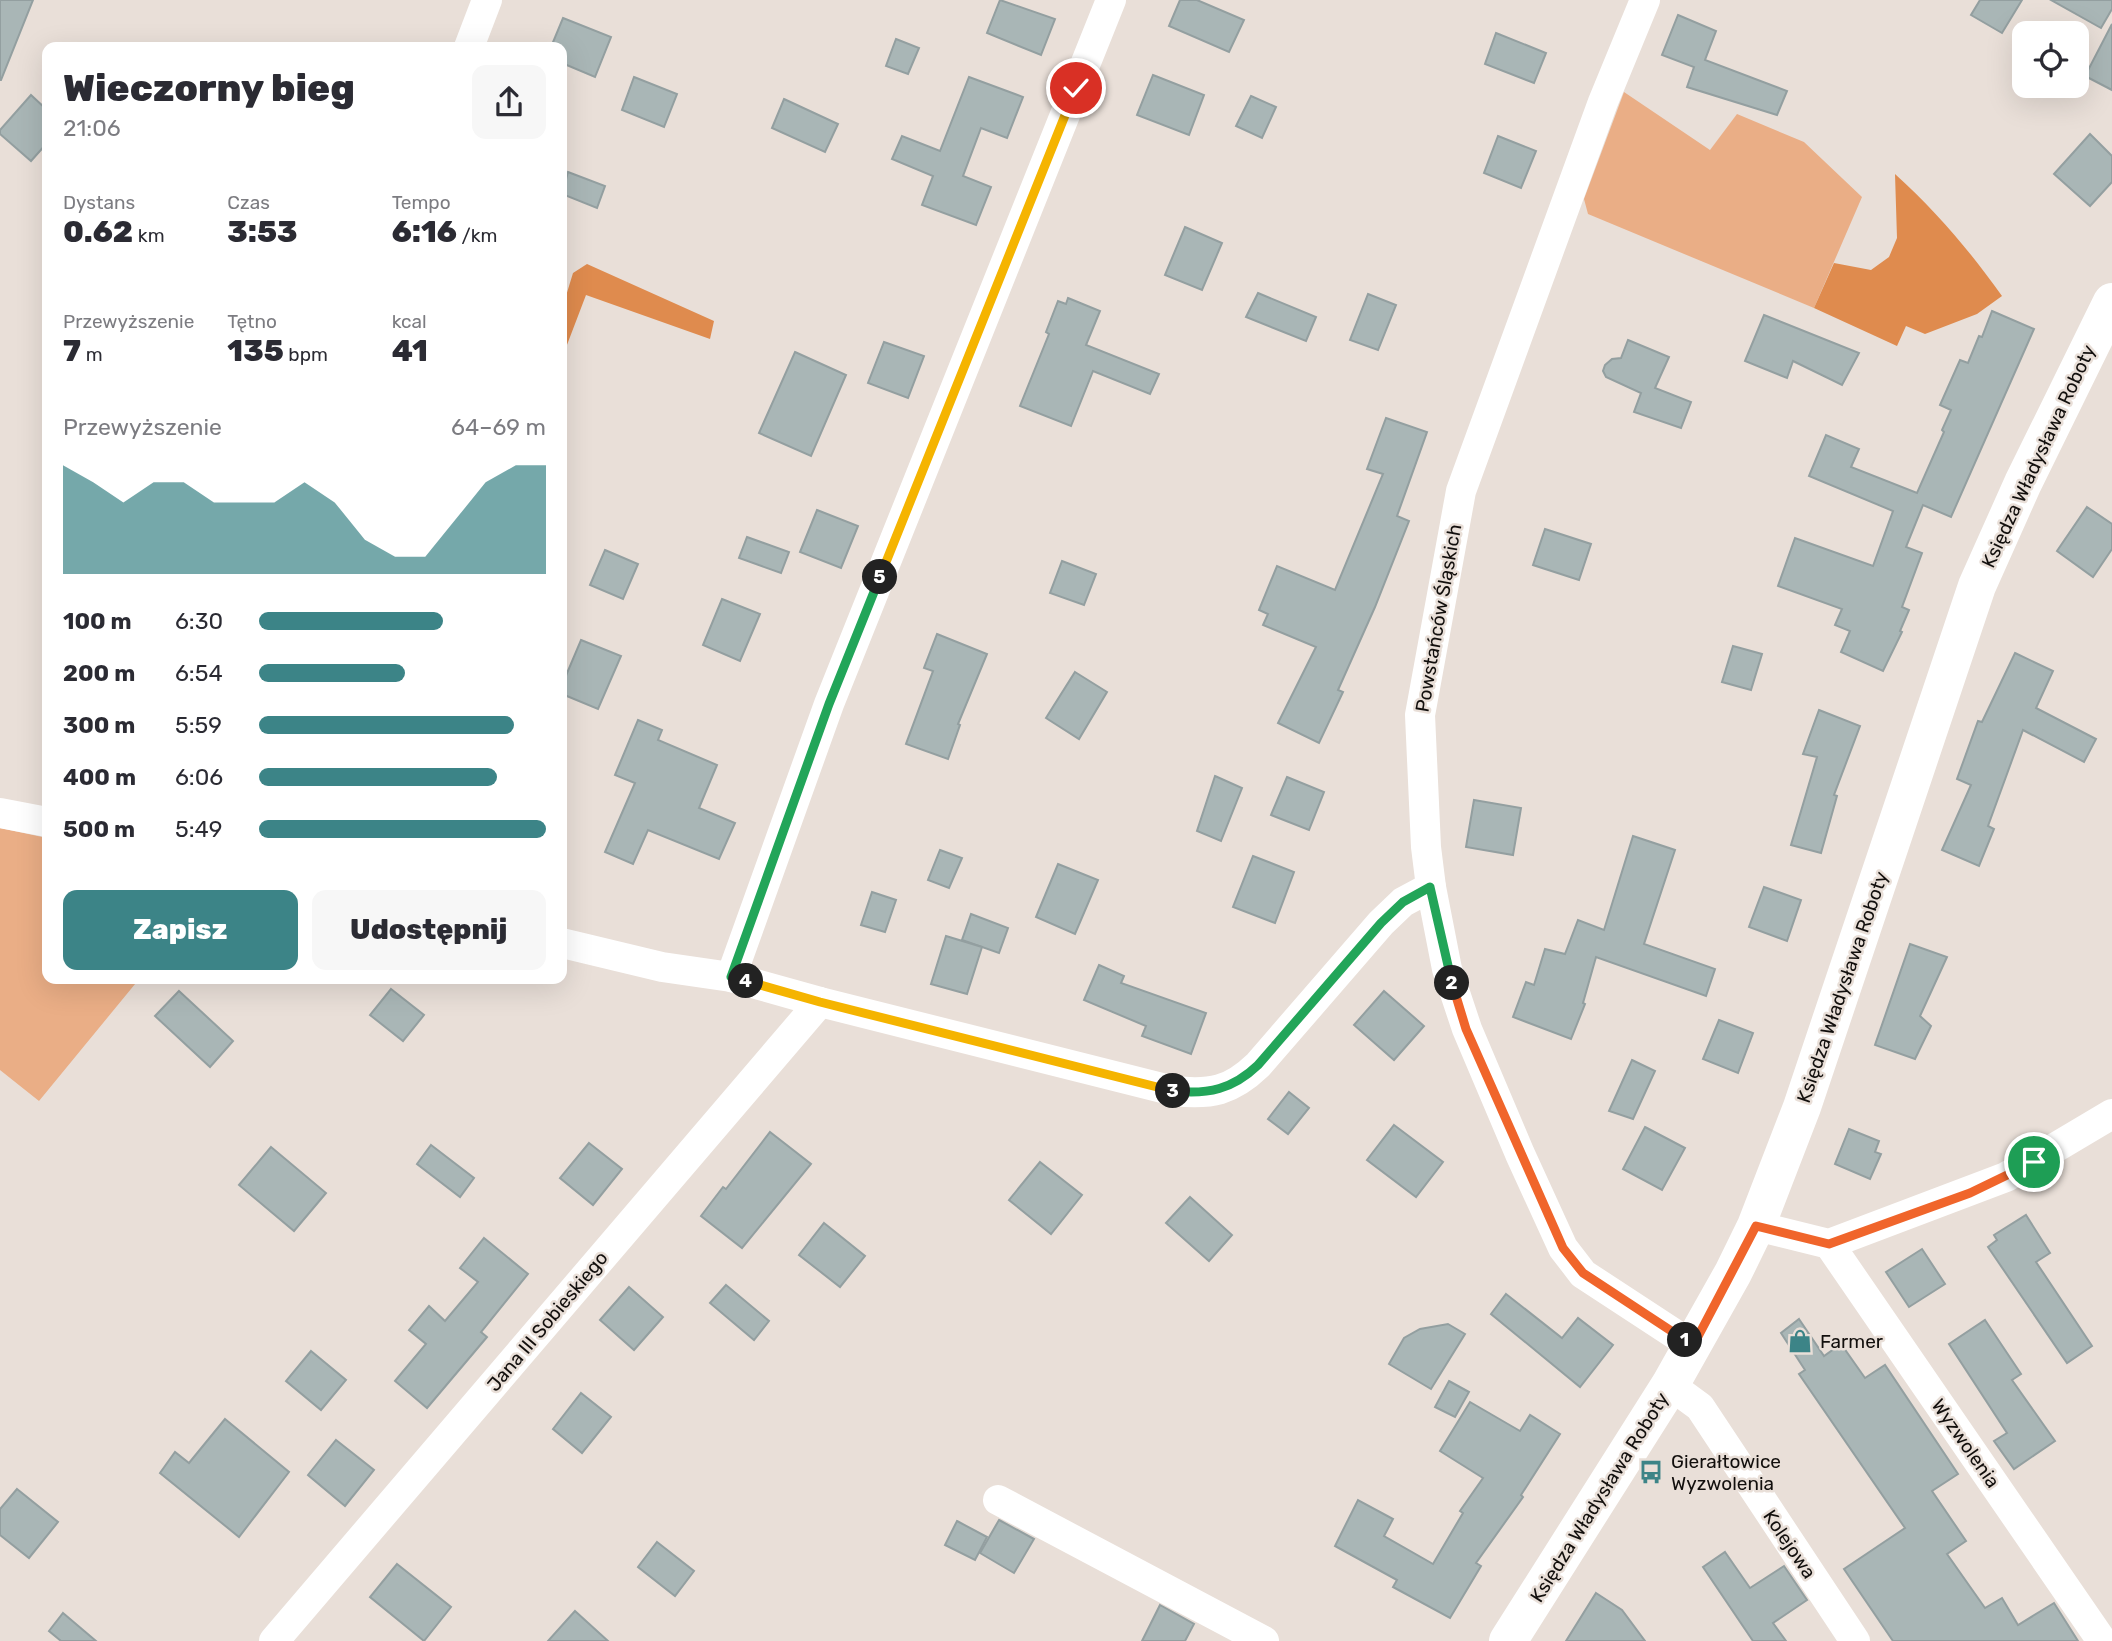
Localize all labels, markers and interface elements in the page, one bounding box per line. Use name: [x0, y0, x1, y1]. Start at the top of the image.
map controls: [2012, 21, 2089, 98]
button: locate: [2012, 21, 2089, 98]
pin: [1046, 58, 1106, 118]
text: Wieczorny bieg: [63, 65, 355, 111]
button: share: [472, 65, 546, 139]
icon: check: [1057, 69, 1095, 107]
text: 21:06: [63, 114, 121, 142]
text: Dystans: [63, 191, 135, 214]
text: Czas: [227, 191, 270, 214]
text: Tempo: [392, 191, 451, 214]
text: 0.62: [63, 214, 133, 250]
text: 3:53: [227, 214, 298, 250]
text: 6:16: [392, 214, 457, 250]
text: km: [133, 224, 165, 247]
text: /km: [457, 224, 497, 247]
text: Przewyższenie: [63, 310, 194, 333]
text: Tętno: [227, 310, 277, 333]
text: kcal: [392, 310, 427, 333]
text: 7: [63, 333, 81, 369]
text: 135: [227, 333, 284, 369]
text: 41: [392, 333, 428, 369]
street label: Księdza Władysława Roboty: [1977, 341, 2100, 571]
text: m: [81, 343, 103, 366]
text: bpm: [284, 343, 328, 366]
text: Przewyższenie: [63, 413, 222, 441]
text: 64–69 m: [451, 413, 546, 441]
street label: Powstańców Śląskich: [1411, 522, 1466, 714]
pin: 5: [862, 560, 898, 594]
text: 5: [873, 565, 886, 588]
text: 100 m: [63, 607, 132, 635]
text: 6:30: [175, 607, 223, 635]
text: 200 m: [63, 659, 135, 687]
text: 6:54: [175, 659, 223, 687]
text: 300 m: [63, 711, 135, 739]
text: 5:59: [175, 711, 222, 739]
text: 400 m: [63, 763, 136, 791]
text: 6:06: [175, 763, 223, 791]
text: 500 m: [63, 815, 135, 843]
text: 5:49: [175, 815, 222, 843]
street label: Księdza Władysława Roboty: [1792, 868, 1893, 1106]
button: Zapisz: [63, 890, 298, 970]
button: Udostępnij: [312, 890, 546, 970]
pin: 4: [728, 964, 764, 998]
pin: 2: [1434, 965, 1470, 1000]
text: 4: [739, 969, 752, 992]
text: 2: [1445, 971, 1458, 994]
pin: 3: [1156, 1074, 1190, 1108]
text: 3: [1166, 1079, 1179, 1102]
pin: [2004, 1132, 2064, 1192]
icon: arrive: [2015, 1143, 2053, 1181]
street label: Jana III Sobieskiego: [482, 1247, 613, 1396]
pin: 1: [1668, 1322, 1702, 1358]
shop icon: Farmer: [1786, 1327, 1814, 1355]
text: 1: [1680, 1328, 1689, 1351]
place label: Farmer: [1820, 1330, 1884, 1353]
street label: Księdza Władysława Roboty: [1525, 1388, 1674, 1606]
street label: Wyzwolenia: [1927, 1394, 2005, 1492]
place label: Gierałtowice Wyzwolenia: [1671, 1450, 1781, 1495]
bus stop icon: Gierałtowice Wyzwolenia: [1637, 1458, 1665, 1486]
street label: Kolejowa: [1758, 1506, 1821, 1583]

